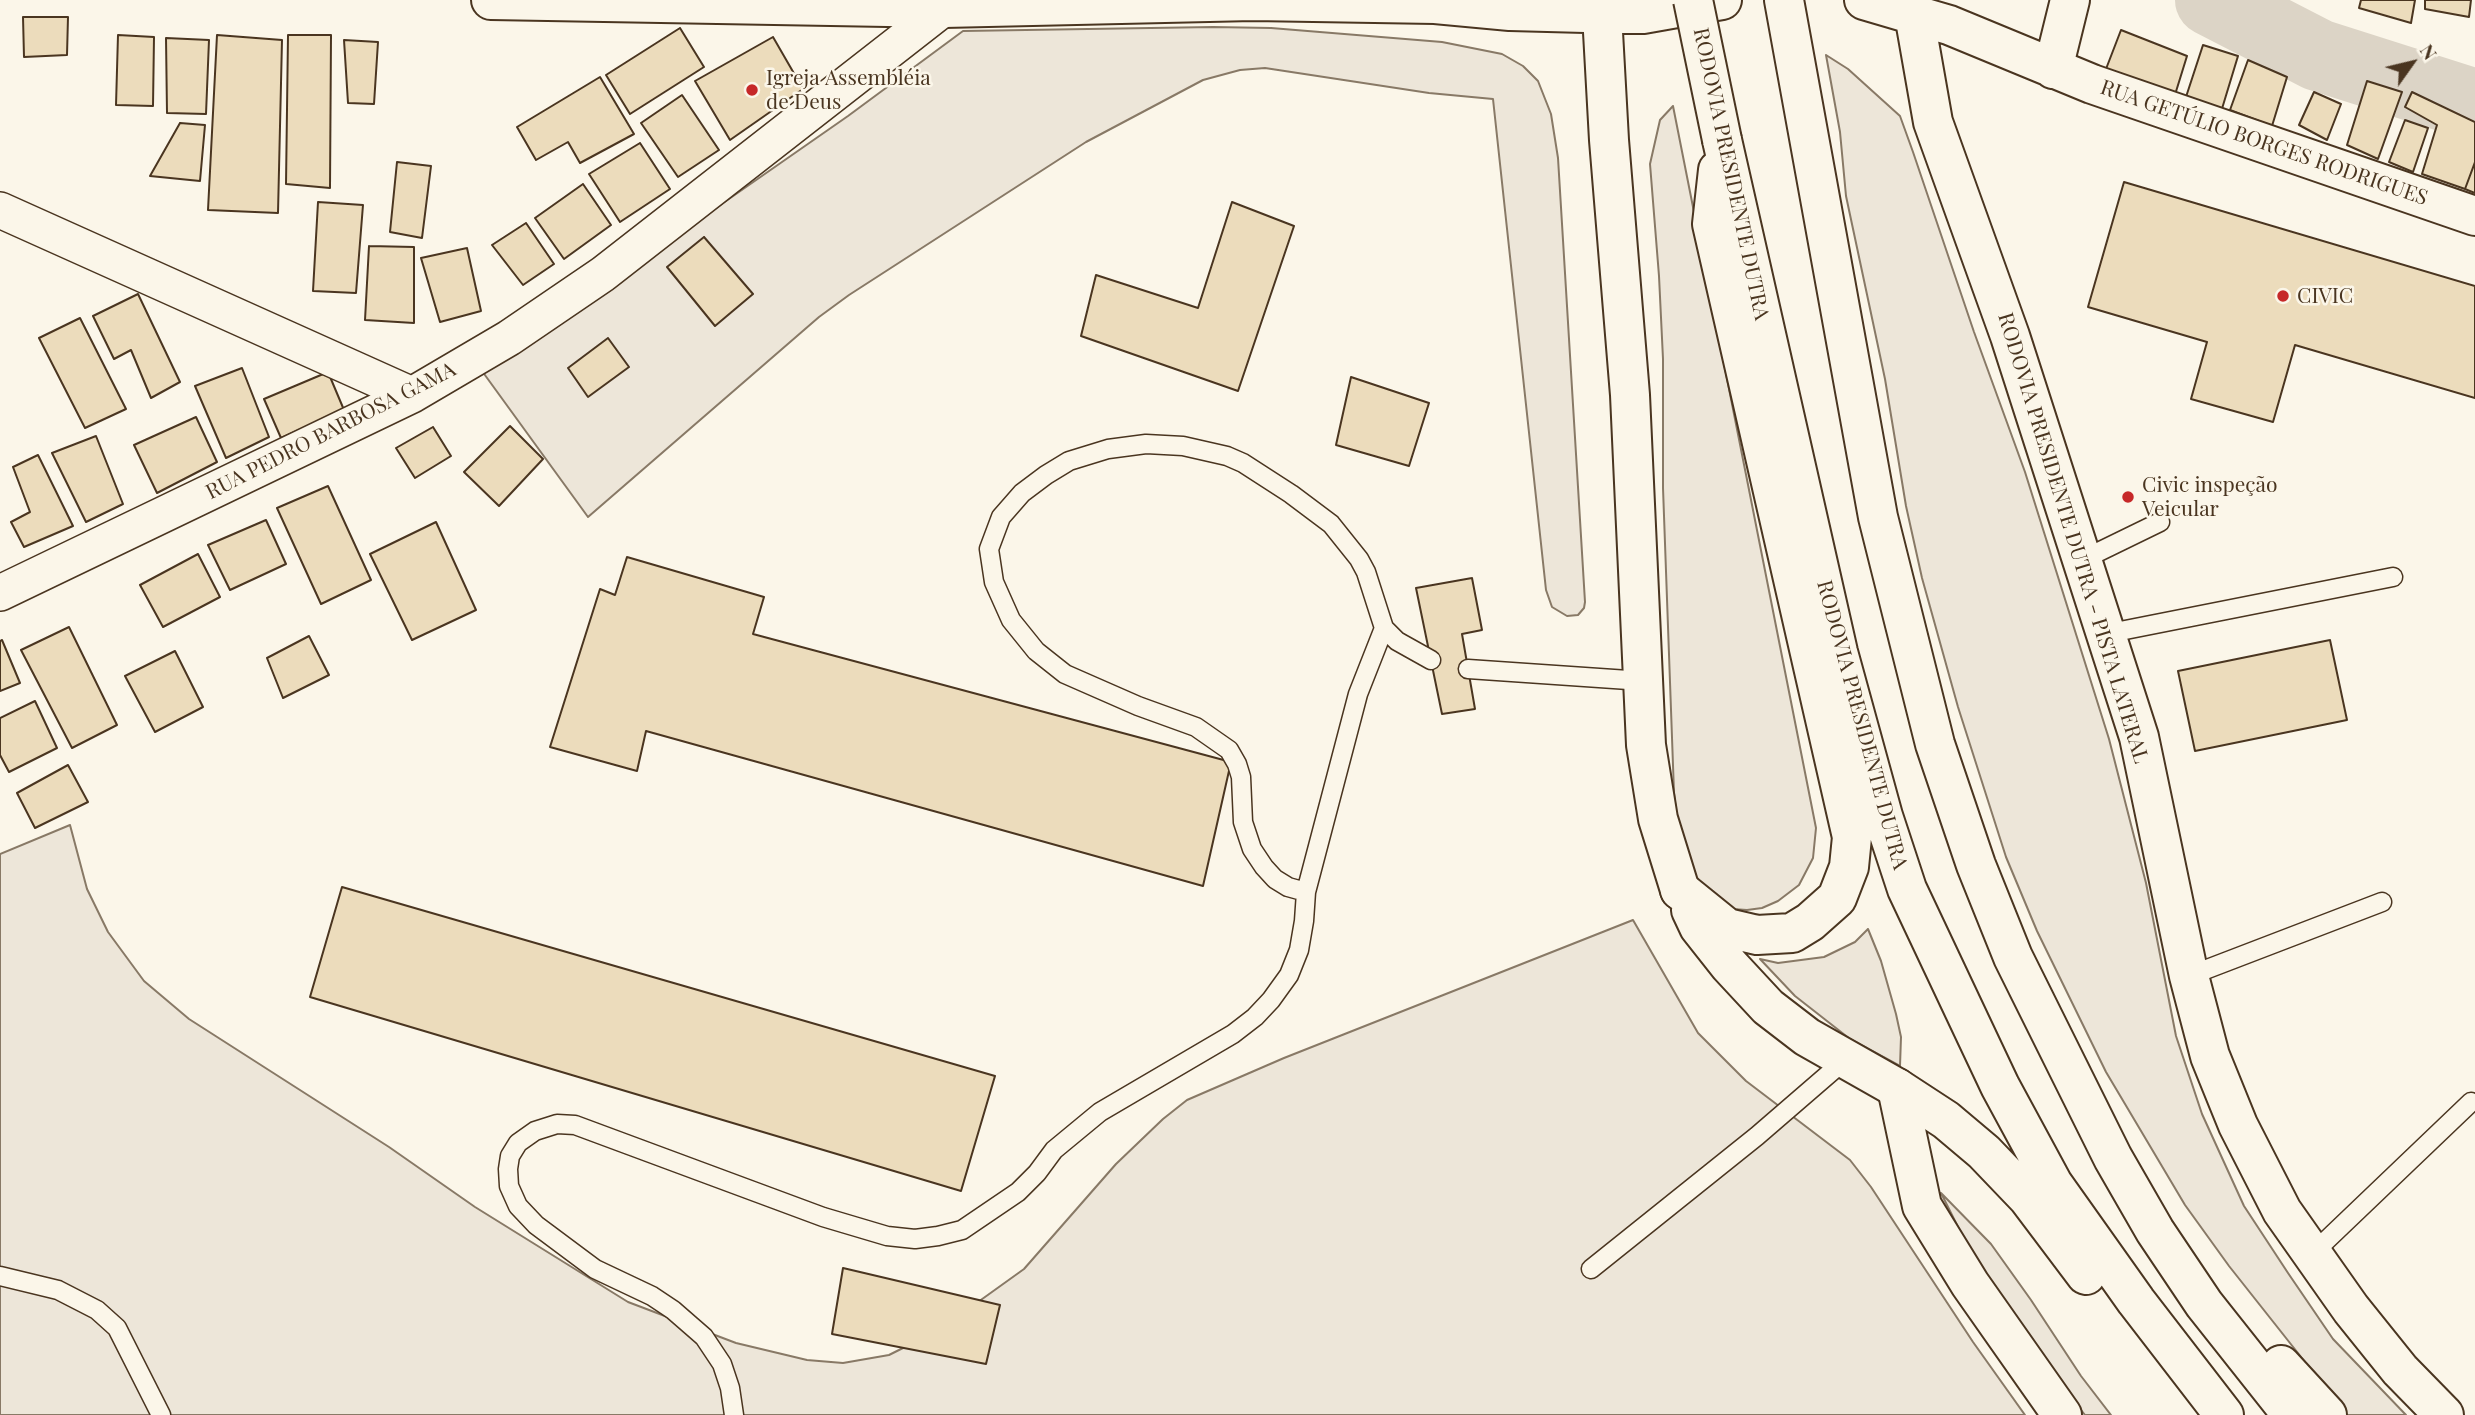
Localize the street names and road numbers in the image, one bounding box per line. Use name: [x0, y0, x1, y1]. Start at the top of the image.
street label: RODOVIA PRESIDENTE DUTRA: [1688, 25, 1774, 323]
street label: RUA GETÚLIO BORGES RODRIGUES: [2097, 75, 2431, 211]
street label: RODOVIA PRESIDENTE DUTRA - PISTA LATERAL: [1992, 310, 2154, 766]
street label: RUA PEDRO BARBOSA GAMA: [202, 357, 460, 505]
street label: RODOVIA PRESIDENTE DUTRA: [1811, 578, 1913, 872]

